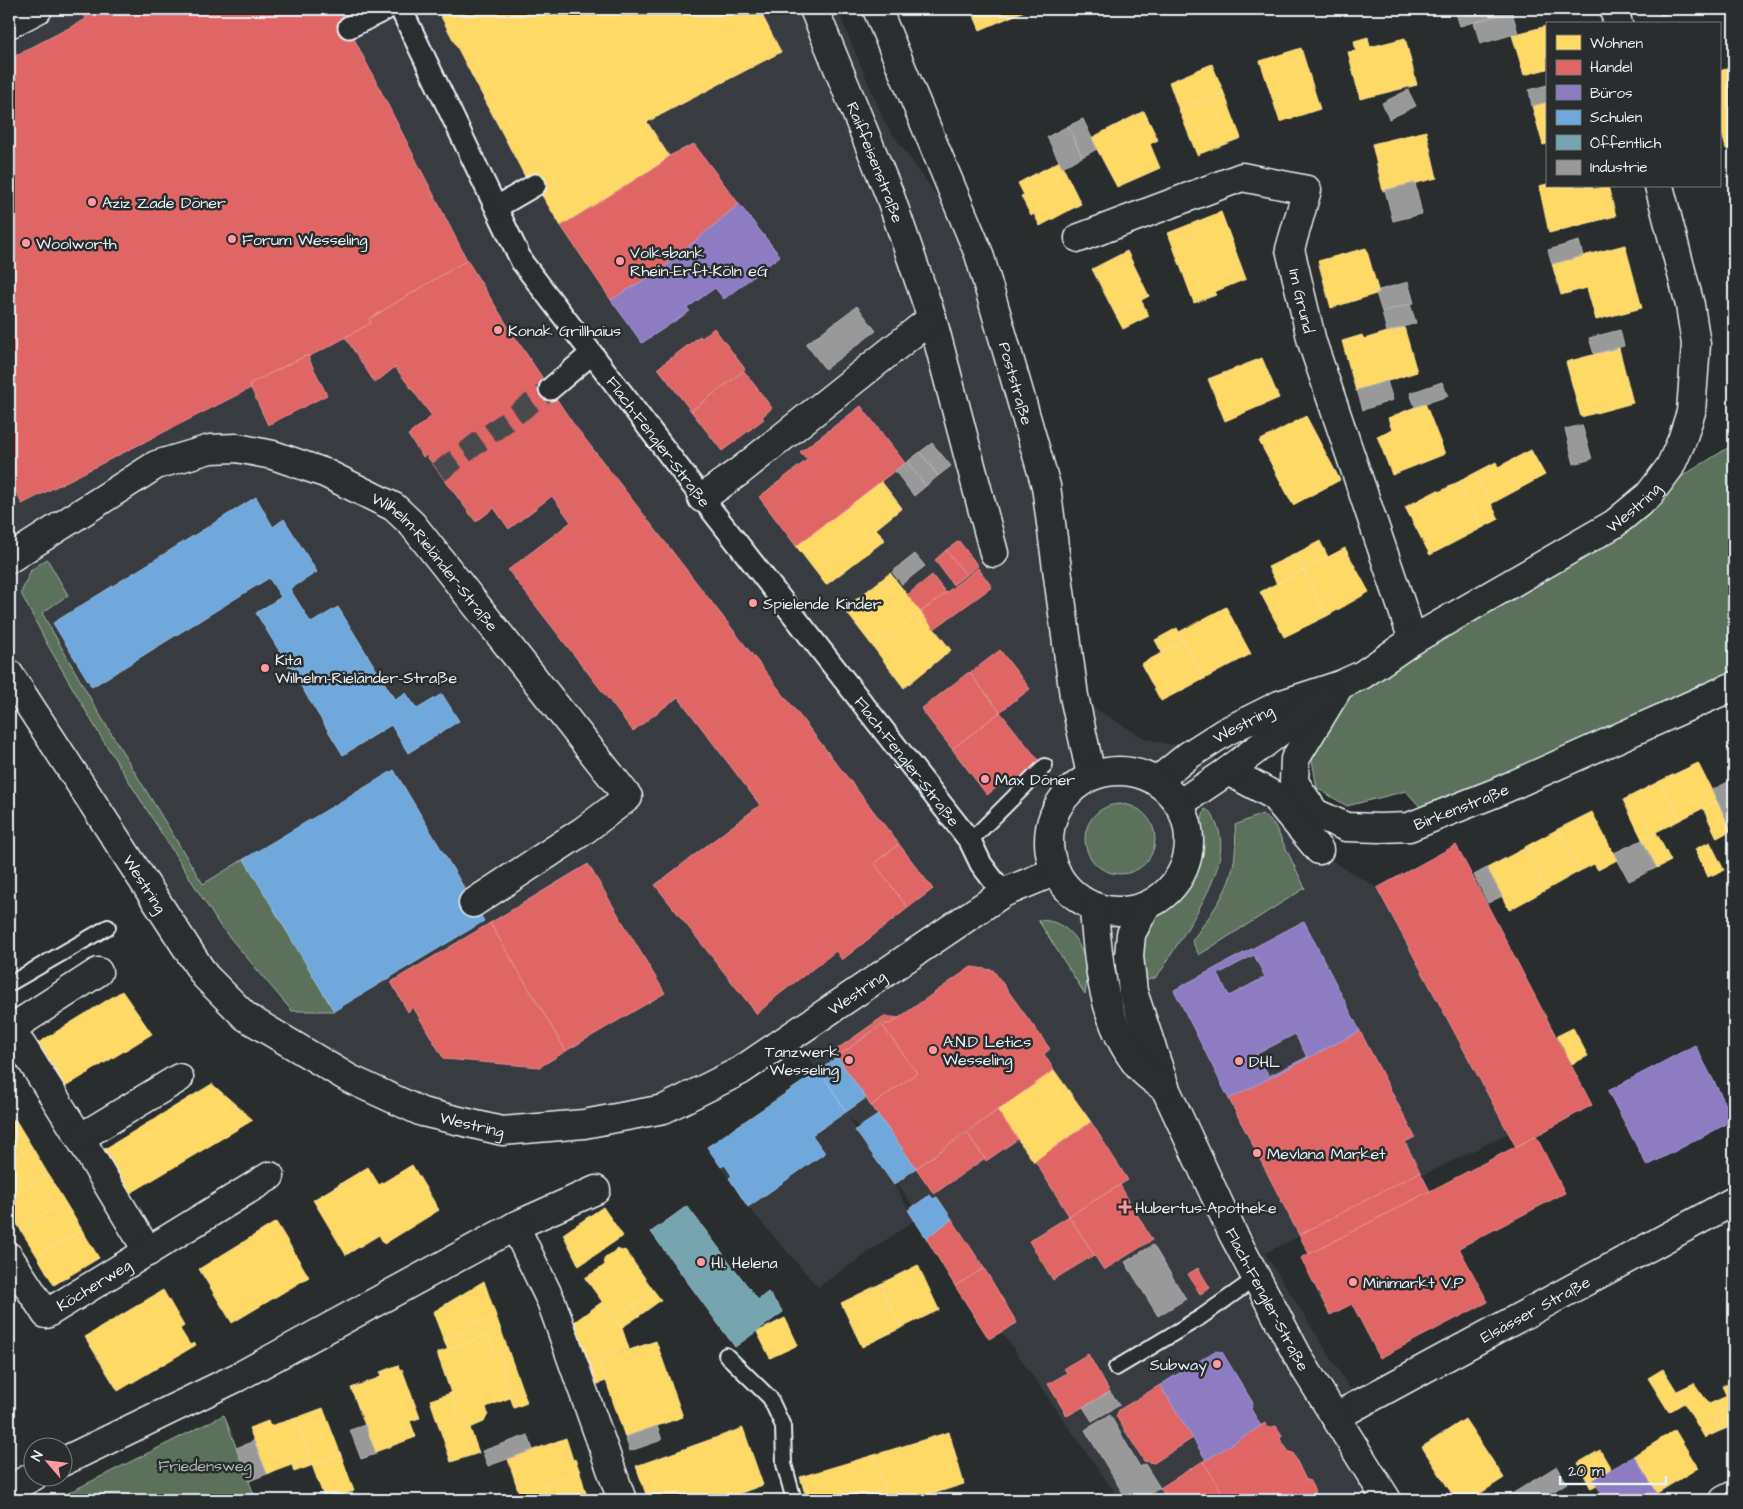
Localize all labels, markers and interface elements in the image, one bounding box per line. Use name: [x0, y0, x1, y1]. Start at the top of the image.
legend: [1546, 22, 1720, 188]
text: Wohnen: [1590, 33, 1644, 54]
text: Handel: [1590, 57, 1632, 78]
text: Büros: [1590, 83, 1633, 104]
street label: Raiffeisenstraße: [841, 99, 908, 226]
text: Schulen: [1590, 107, 1643, 128]
text: Öffentlich: [1590, 133, 1662, 154]
text: Industrie: [1590, 157, 1647, 178]
place label: Aziz Zade Döner: [102, 192, 226, 214]
marker: Aziz Zade Döner: [86, 196, 98, 208]
place label: Forum Wesseling: [242, 229, 368, 252]
place label: Woolworth: [36, 233, 117, 255]
marker: Forum Wesseling: [226, 233, 238, 245]
marker: Woolworth: [20, 237, 32, 249]
place label: Volksbank Rhein-Erft-Köln eG: [630, 242, 768, 282]
marker: Volksbank Rhein-Erft-Köln eG: [614, 255, 626, 267]
street label: Im Grund: [1283, 267, 1320, 335]
place label: Konak Grillhaius: [508, 320, 621, 342]
marker: Konak Grillhaius: [492, 324, 504, 336]
street label: Poststraße: [993, 340, 1038, 428]
street label: Flach-Fengler-Straße: [601, 372, 715, 512]
street label: Westring: [1602, 479, 1667, 538]
street label: Wilhelm-Rieländer-Straße: [368, 488, 503, 637]
place label: Spielende Kinder: [763, 593, 882, 615]
marker: Spielende Kinder: [747, 597, 759, 609]
place label: Kita Wilhelm-Rieländer-Straße: [275, 649, 457, 689]
marker: Kita Wilhelm-Rieländer-Straße: [259, 662, 271, 674]
street label: Flach-Fengler-Straße: [849, 692, 965, 831]
street label: Westring: [1209, 699, 1278, 749]
place label: Max Döner: [995, 769, 1075, 791]
marker: Max Döner: [979, 773, 991, 785]
street label: Birkenstraße: [1411, 778, 1513, 836]
street label: Westring: [117, 851, 171, 918]
street label: Westring: [824, 965, 891, 1020]
place label: A.N.D Letics Wesseling: [943, 1031, 1031, 1072]
place label: Tanzwerk Wesseling: [765, 1041, 839, 1082]
marker: A.N.D Letics Wesseling: [927, 1044, 939, 1056]
place label: DHL: [1249, 1051, 1280, 1073]
marker: Tanzwerk Wesseling: [843, 1054, 855, 1066]
marker: DHL: [1233, 1055, 1245, 1067]
street label: Westring: [438, 1107, 507, 1144]
place label: Mevlana Market: [1267, 1143, 1386, 1165]
marker: Mevlana Market: [1251, 1147, 1263, 1159]
place label: Hubertus-Apotheke: [1135, 1197, 1277, 1219]
marker: Hubertus-Apotheke: [1119, 1201, 1131, 1213]
street label: Flach-Fengler-Straße: [1220, 1224, 1314, 1376]
place label: Hl. Helena: [711, 1252, 778, 1274]
street label: Köcherweg: [53, 1254, 136, 1317]
marker: Hl. Helena: [695, 1256, 707, 1268]
street label: Elsässer Straße: [1477, 1271, 1594, 1348]
place label: Minimarkt V.P: [1363, 1272, 1464, 1294]
marker: Minimarkt V.P: [1347, 1276, 1359, 1288]
place label: Subway: [1150, 1354, 1207, 1377]
marker: Subway: [1211, 1358, 1223, 1370]
north arrow: [22, 1436, 72, 1486]
text: N: [27, 1448, 48, 1465]
scale bar: [1560, 1454, 1667, 1486]
park label: Friedensweg: [158, 1455, 252, 1478]
text: 20 m: [1568, 1461, 1604, 1482]

